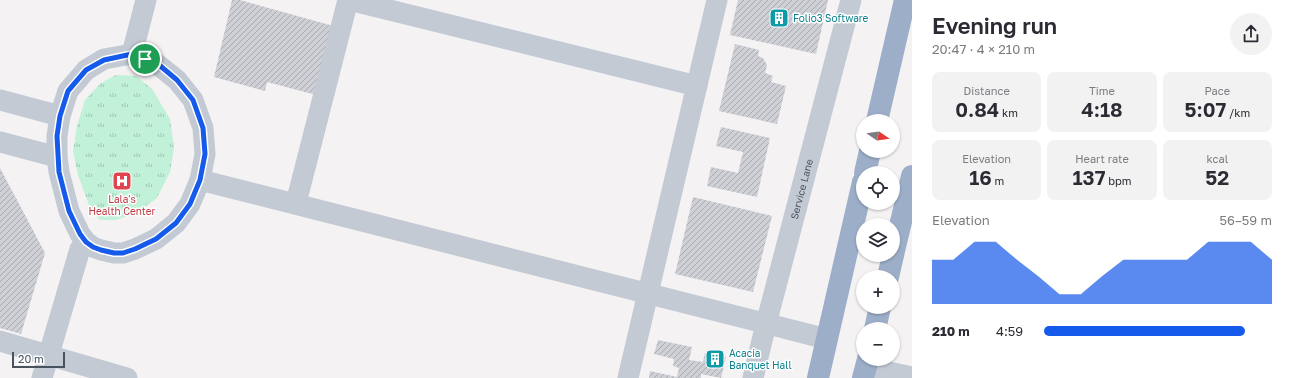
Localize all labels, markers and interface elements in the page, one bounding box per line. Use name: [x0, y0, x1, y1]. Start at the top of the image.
building icon: Folio3 Software: [768, 7, 790, 29]
place label: Folio3 Software: [793, 12, 869, 24]
text: Evening run: [932, 12, 1057, 39]
button: share: [1230, 13, 1272, 55]
text: 20:47 · 4 × 210 m: [932, 41, 1035, 57]
pin: [128, 42, 162, 76]
icon: arrive: [134, 48, 156, 70]
text: Distance: [964, 84, 1010, 97]
text: Time: [1089, 84, 1115, 97]
text: Pace: [1204, 84, 1230, 97]
text: 0.84: [955, 97, 999, 121]
text: 4:18: [1081, 97, 1123, 121]
text: 5:07: [1184, 97, 1226, 121]
text: km: [999, 106, 1018, 119]
text: /km: [1226, 106, 1250, 119]
north arrow: [856, 114, 900, 158]
map controls: [856, 114, 900, 366]
text: Elevation: [962, 152, 1011, 165]
text: Heart rate: [1075, 152, 1129, 165]
text: kcal: [1206, 152, 1228, 165]
street label: Service Lane: [788, 157, 815, 221]
text: 16: [969, 165, 992, 189]
text: 137: [1073, 165, 1105, 189]
text: 52: [1205, 165, 1229, 189]
button: locate: [856, 166, 900, 210]
hospital icon: Lala's Health Center: [111, 170, 133, 192]
text: m: [992, 174, 1004, 187]
text: bpm: [1105, 174, 1131, 187]
place label: Lala's Health Center: [88, 193, 156, 217]
text: Elevation: [932, 212, 990, 228]
text: 56–59 m: [1220, 212, 1272, 228]
button: layers: [856, 218, 900, 262]
button: +: [856, 270, 900, 314]
button: −: [856, 322, 900, 366]
text: 210 m: [932, 323, 970, 339]
text: 4:59: [996, 323, 1023, 339]
place label: Acacia Banquet Hall: [729, 347, 792, 371]
building icon: Acacia Banquet Hall: [704, 348, 726, 370]
scale bar: [12, 350, 65, 369]
text: 20 m: [18, 352, 44, 365]

